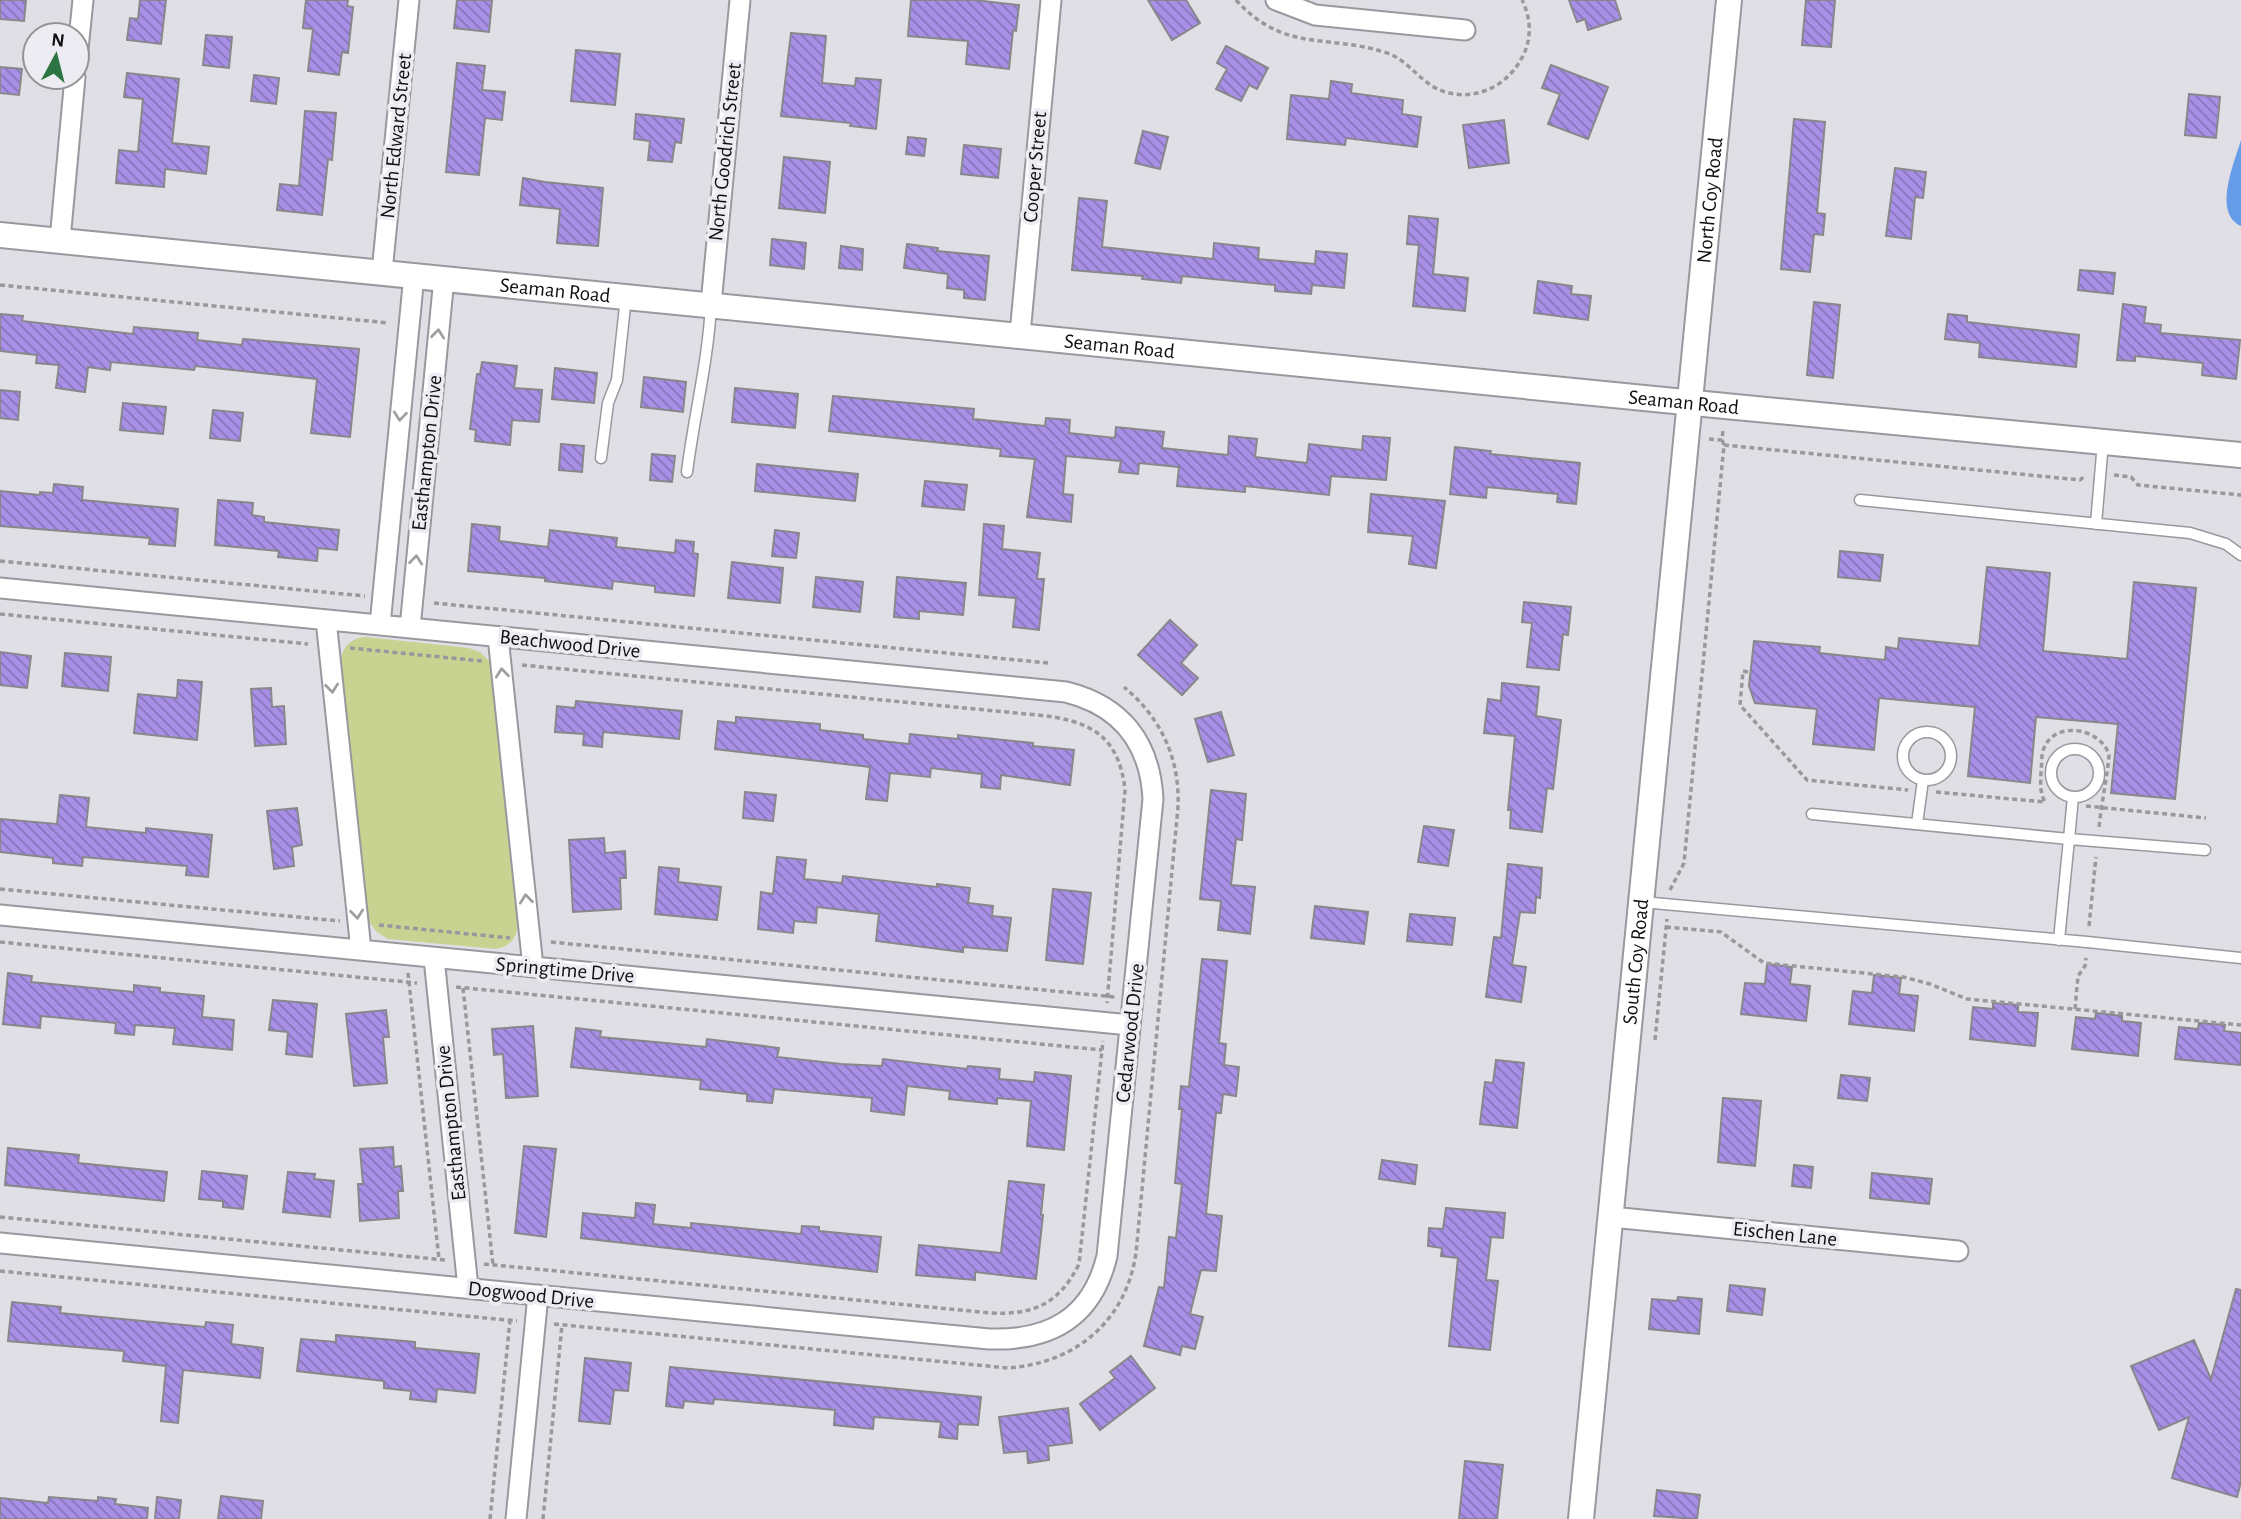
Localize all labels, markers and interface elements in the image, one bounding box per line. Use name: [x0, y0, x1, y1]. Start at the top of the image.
north arrow: [21, 21, 91, 91]
text: N: [50, 30, 66, 51]
street label: North Edward Street: [377, 52, 415, 220]
street label: North Goodrich Street: [705, 61, 745, 242]
street label: Cooper Street: [1020, 110, 1050, 223]
street label: North Coy Road: [1693, 136, 1726, 264]
street label: Seaman Road: [499, 274, 612, 306]
one-way arrow: [431, 328, 446, 339]
street label: Seaman Road: [1063, 330, 1176, 362]
street label: Easthampton Drive: [408, 374, 446, 532]
street label: Seaman Road: [1627, 386, 1740, 418]
one-way arrow: [393, 411, 408, 422]
one-way arrow: [408, 554, 423, 565]
street label: Beachwood Drive: [499, 626, 641, 662]
one-way arrow: [495, 667, 510, 678]
one-way arrow: [325, 682, 340, 694]
one-way arrow: [519, 894, 534, 905]
street label: South Coy Road: [1619, 898, 1652, 1026]
one-way arrow: [349, 909, 364, 920]
street label: Springtime Drive: [495, 953, 635, 987]
street label: Cedarwood Drive: [1112, 962, 1148, 1104]
street label: Easthampton Drive: [432, 1044, 470, 1202]
street label: Eischen Lane: [1732, 1218, 1838, 1250]
street label: Dogwood Drive: [467, 1278, 595, 1312]

